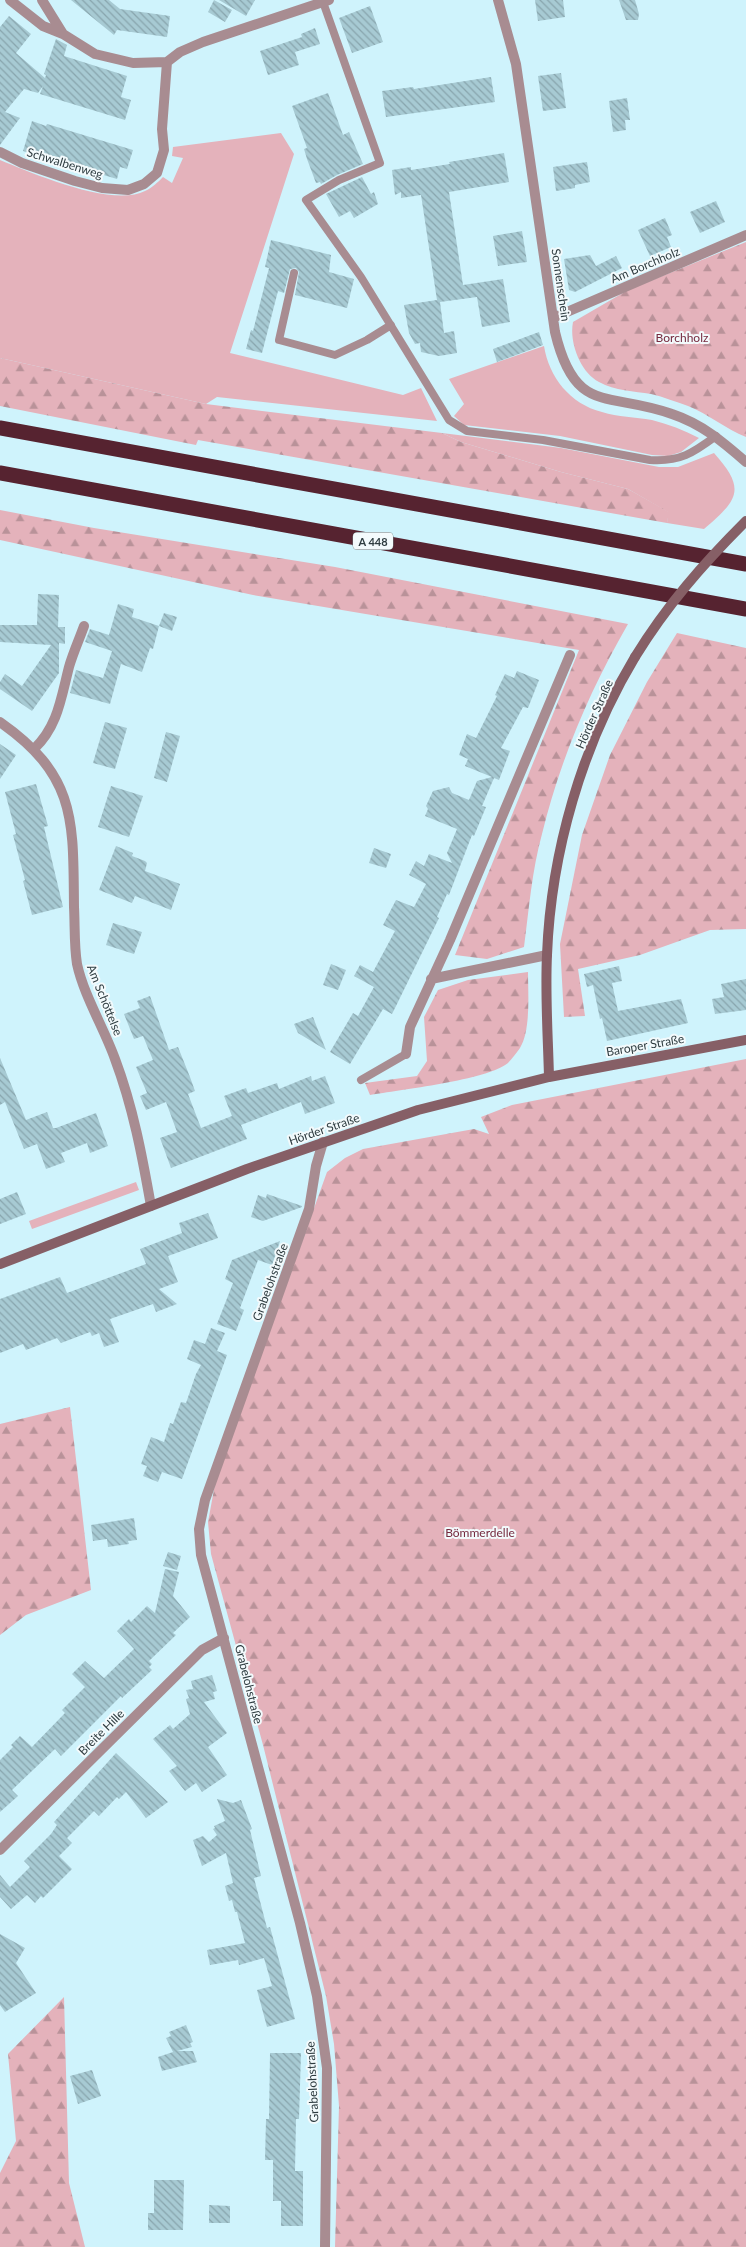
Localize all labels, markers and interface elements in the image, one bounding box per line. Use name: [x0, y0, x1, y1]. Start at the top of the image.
street label: Schwalbenweg: [25, 144, 105, 182]
street label: Am Borchholz: [608, 243, 682, 286]
street label: Sonnenschein: [548, 248, 574, 322]
park label: Borchholz: [656, 330, 709, 345]
road number: A 448: [353, 532, 393, 550]
street label: Hörder Straße: [572, 677, 616, 751]
street label: Am Schöttelse: [84, 962, 126, 1038]
street label: Baroper Straße: [605, 1031, 685, 1059]
street label: Hörder Straße: [286, 1110, 362, 1148]
street label: Grabelohstraße: [249, 1241, 291, 1323]
park label: Bömmerdelle: [445, 1525, 515, 1540]
street label: Grabelohstraße: [232, 1643, 266, 1725]
street label: Breite Hille: [75, 1706, 127, 1758]
street label: Grabelohstraße: [302, 2041, 322, 2123]

